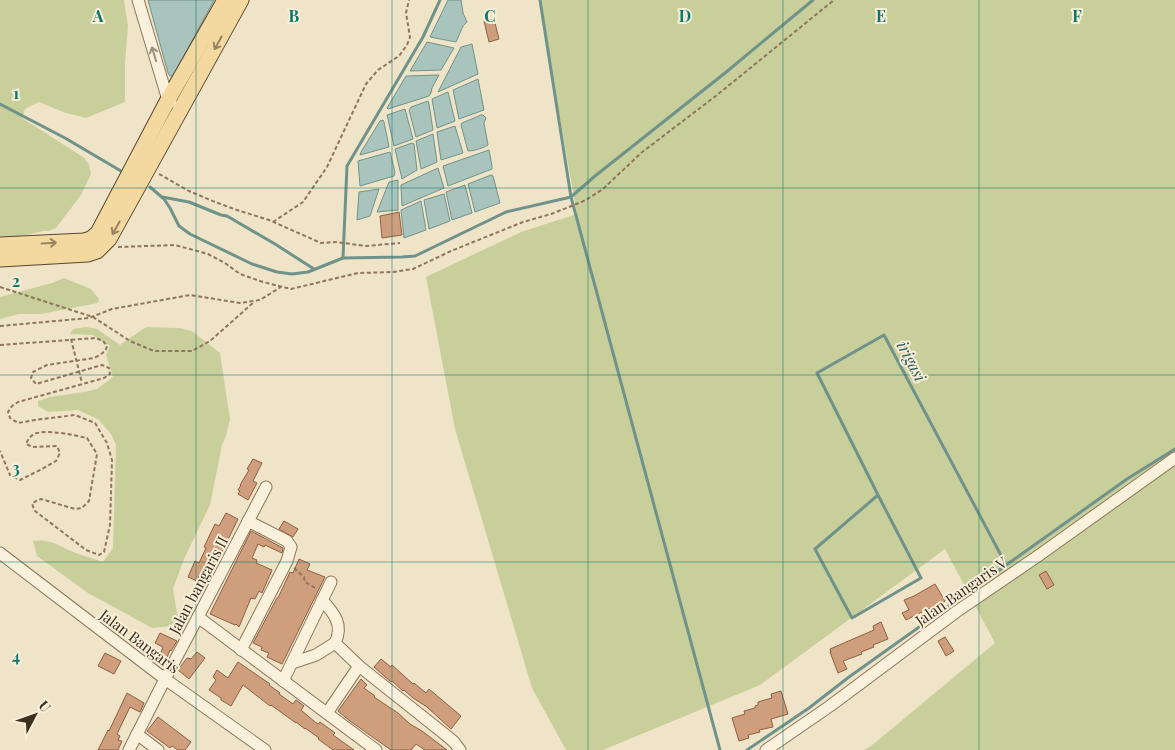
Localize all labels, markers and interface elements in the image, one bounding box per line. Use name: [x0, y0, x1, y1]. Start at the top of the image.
text: A: [92, 5, 104, 26]
text: B: [289, 5, 300, 26]
text: C: [484, 5, 496, 26]
text: D: [679, 5, 691, 26]
text: E: [876, 5, 886, 26]
text: F: [1072, 5, 1082, 26]
one-way arrow: [212, 35, 222, 49]
one-way arrow: [149, 46, 159, 62]
text: 1: [13, 82, 19, 103]
one-way arrow: [110, 220, 120, 234]
one-way arrow: [40, 238, 56, 247]
text: 2: [12, 270, 20, 291]
water label: irigasi: [893, 337, 932, 386]
text: 3: [12, 457, 20, 478]
street label: Jalan bangaris II: [163, 533, 232, 638]
street label: Jalan Bangaris V: [910, 552, 1011, 631]
street label: Jalan Bangaris: [95, 604, 184, 678]
text: 4: [12, 645, 20, 666]
north arrow: [10, 690, 60, 740]
text: U: [35, 696, 56, 716]

